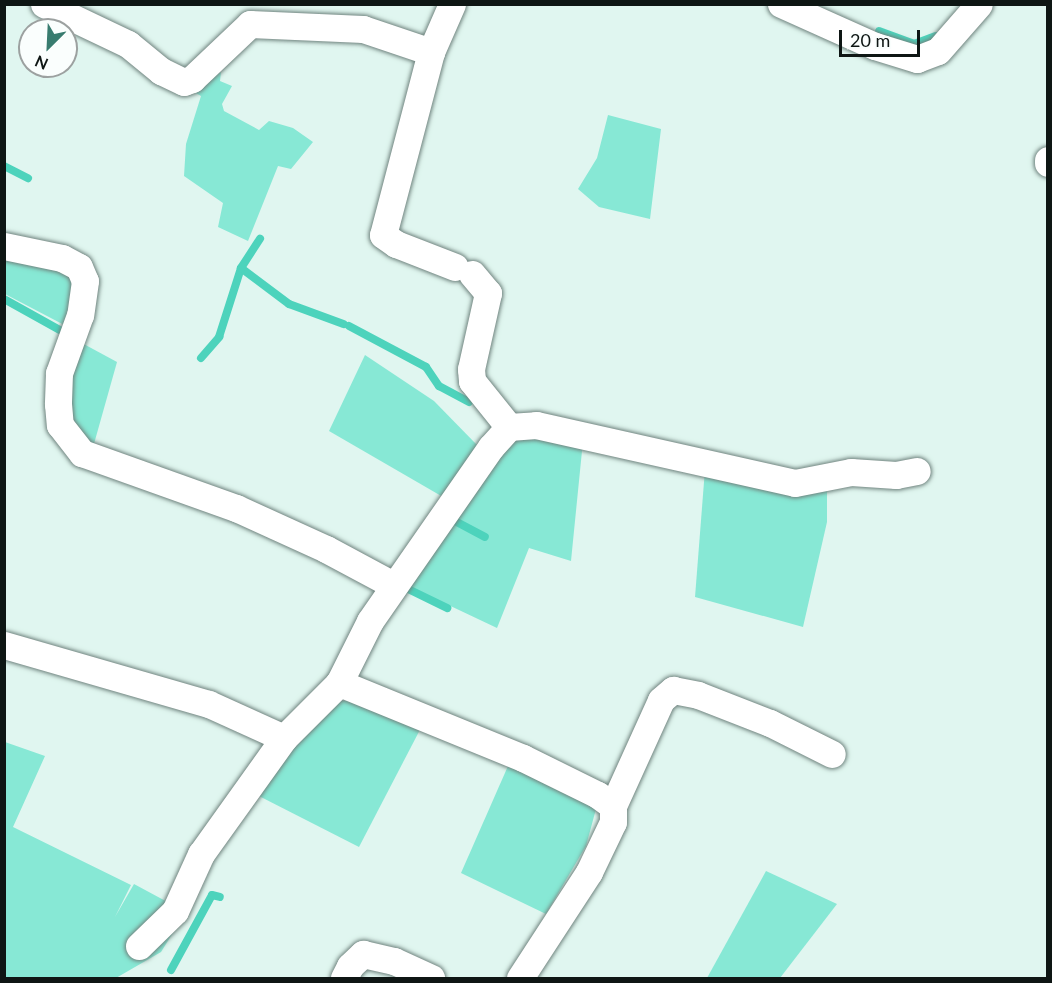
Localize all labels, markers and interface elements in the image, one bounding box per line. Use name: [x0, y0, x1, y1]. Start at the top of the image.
north arrow: [18, 18, 78, 78]
scale bar: [842, 18, 923, 56]
text: 20 m: [850, 29, 890, 51]
text: N: [32, 52, 51, 74]

